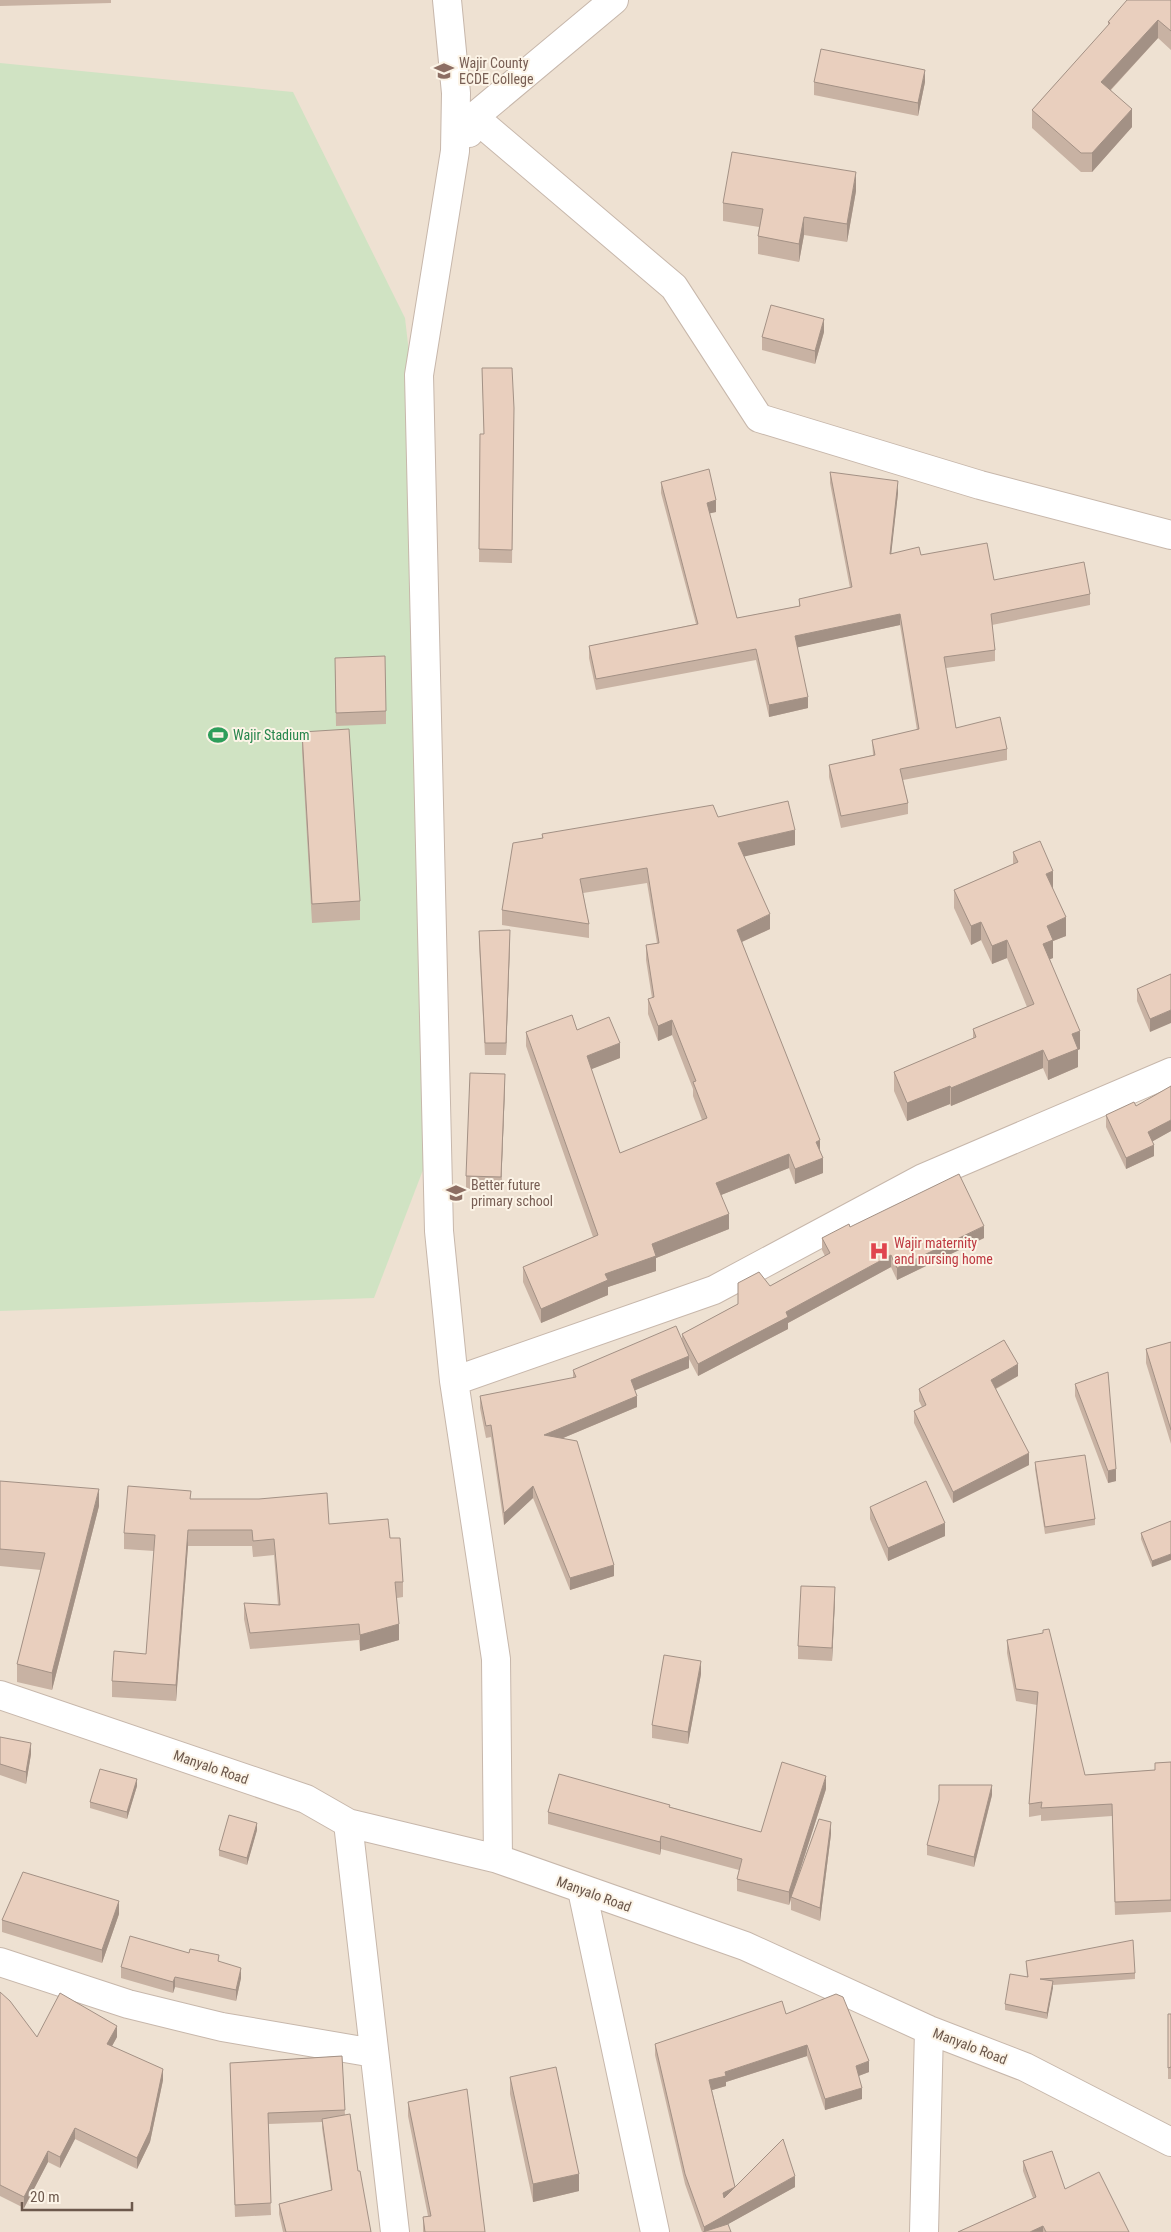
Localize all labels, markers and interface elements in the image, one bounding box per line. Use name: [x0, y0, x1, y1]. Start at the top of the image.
place label: Wajir County ECDE College: [459, 55, 534, 87]
school or university icon: Wajir County ECDE College: [433, 60, 455, 82]
sports icon: Wajir Stadium: [207, 724, 229, 746]
place label: Wajir Stadium: [233, 727, 310, 743]
place label: Better future primary school: [471, 1177, 553, 1209]
school or university icon: Better future primary school: [445, 1182, 467, 1204]
place label: Wajir maternity and nursing home: [894, 1235, 993, 1267]
hospital icon: Wajir maternity and nursing home: [868, 1240, 890, 1262]
street label: Manyalo Road: [171, 1747, 251, 1787]
street label: Manyalo Road: [555, 1873, 633, 1915]
street label: Manyalo Road: [931, 2025, 1009, 2067]
scale bar: [22, 2180, 132, 2212]
text: 20 m: [30, 2188, 60, 2206]

